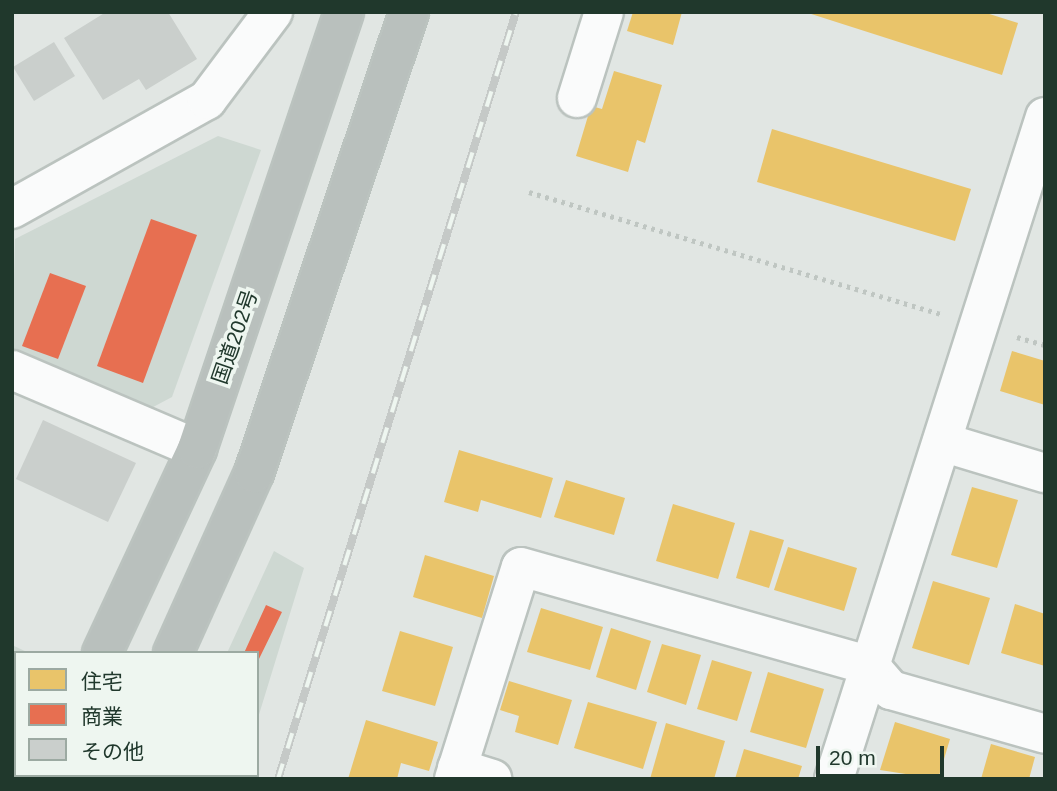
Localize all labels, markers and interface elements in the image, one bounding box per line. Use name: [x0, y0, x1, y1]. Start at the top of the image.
street label: 国道202号: [207, 287, 263, 387]
legend: [14, 651, 259, 777]
text: 住宅: [81, 670, 123, 693]
text: 商業: [81, 705, 123, 728]
scale bar: [819, 732, 947, 776]
text: その他: [81, 740, 144, 763]
text: 20 m: [829, 746, 876, 769]

